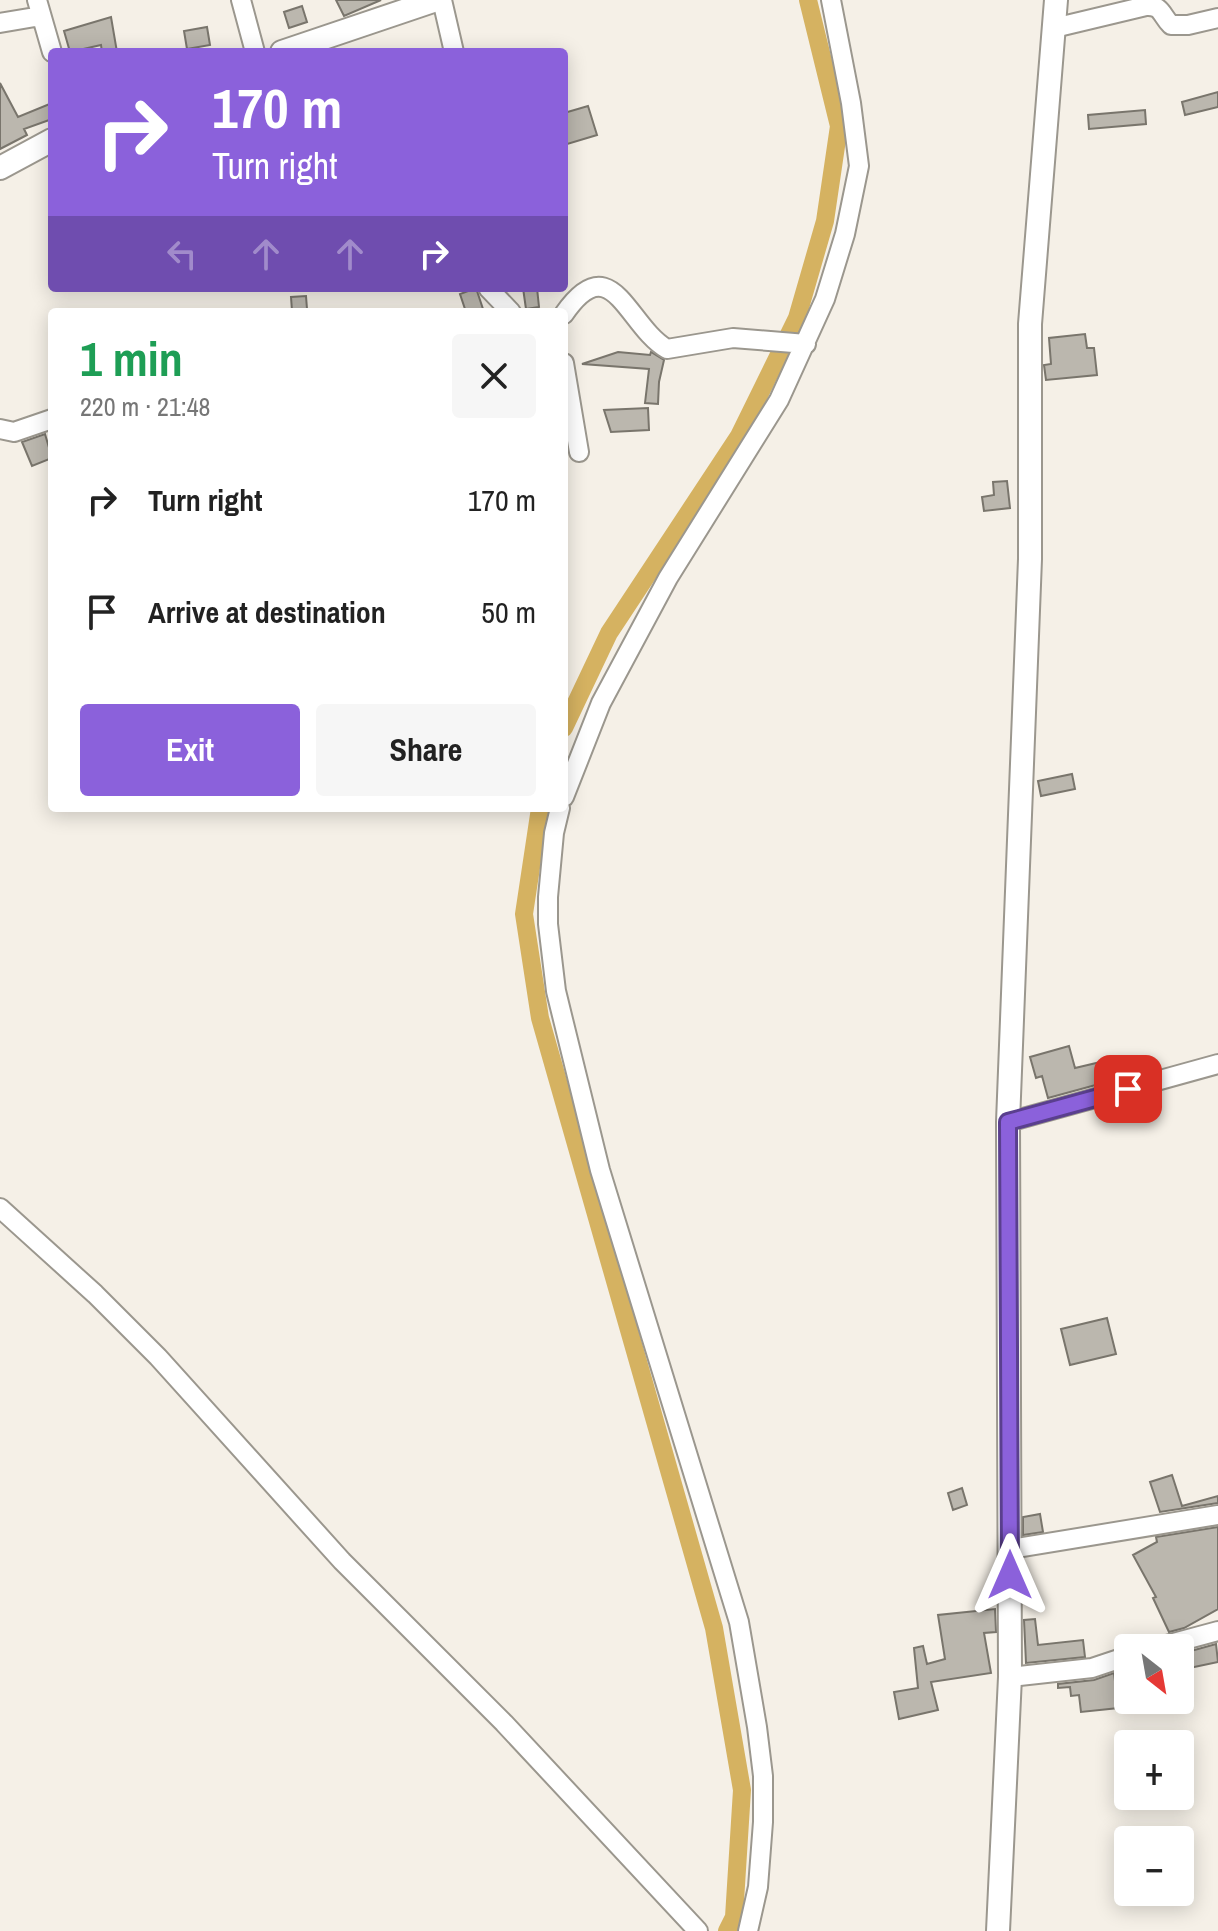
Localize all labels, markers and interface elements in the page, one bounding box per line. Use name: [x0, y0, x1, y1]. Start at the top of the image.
text: 170 m: [212, 70, 342, 145]
icon: right: [80, 80, 184, 184]
text: Turn right: [212, 142, 337, 190]
icon: left: [160, 232, 204, 276]
icon: ahead: [244, 232, 288, 276]
icon: ahead: [328, 232, 372, 276]
icon: right: [412, 232, 456, 276]
text: 1 min: [80, 326, 183, 391]
button: close: [452, 334, 536, 418]
text: 220 m · 21:48: [80, 389, 210, 424]
icon: right: [80, 478, 124, 522]
text: Turn right: [148, 480, 262, 520]
text: 170 m: [468, 480, 536, 520]
icon: arrive: [80, 590, 124, 634]
text: Arrive at destination: [148, 592, 386, 632]
text: 50 m: [481, 592, 536, 632]
button: Exit: [80, 704, 300, 796]
button: Share: [316, 704, 536, 796]
pin: [1094, 1055, 1162, 1123]
icon: arrive: [1106, 1067, 1150, 1111]
position arrow: [968, 1533, 1052, 1617]
north arrow: [1114, 1634, 1194, 1714]
map controls: [1114, 1634, 1194, 1906]
button: +: [1114, 1730, 1194, 1810]
button: −: [1114, 1826, 1194, 1906]

